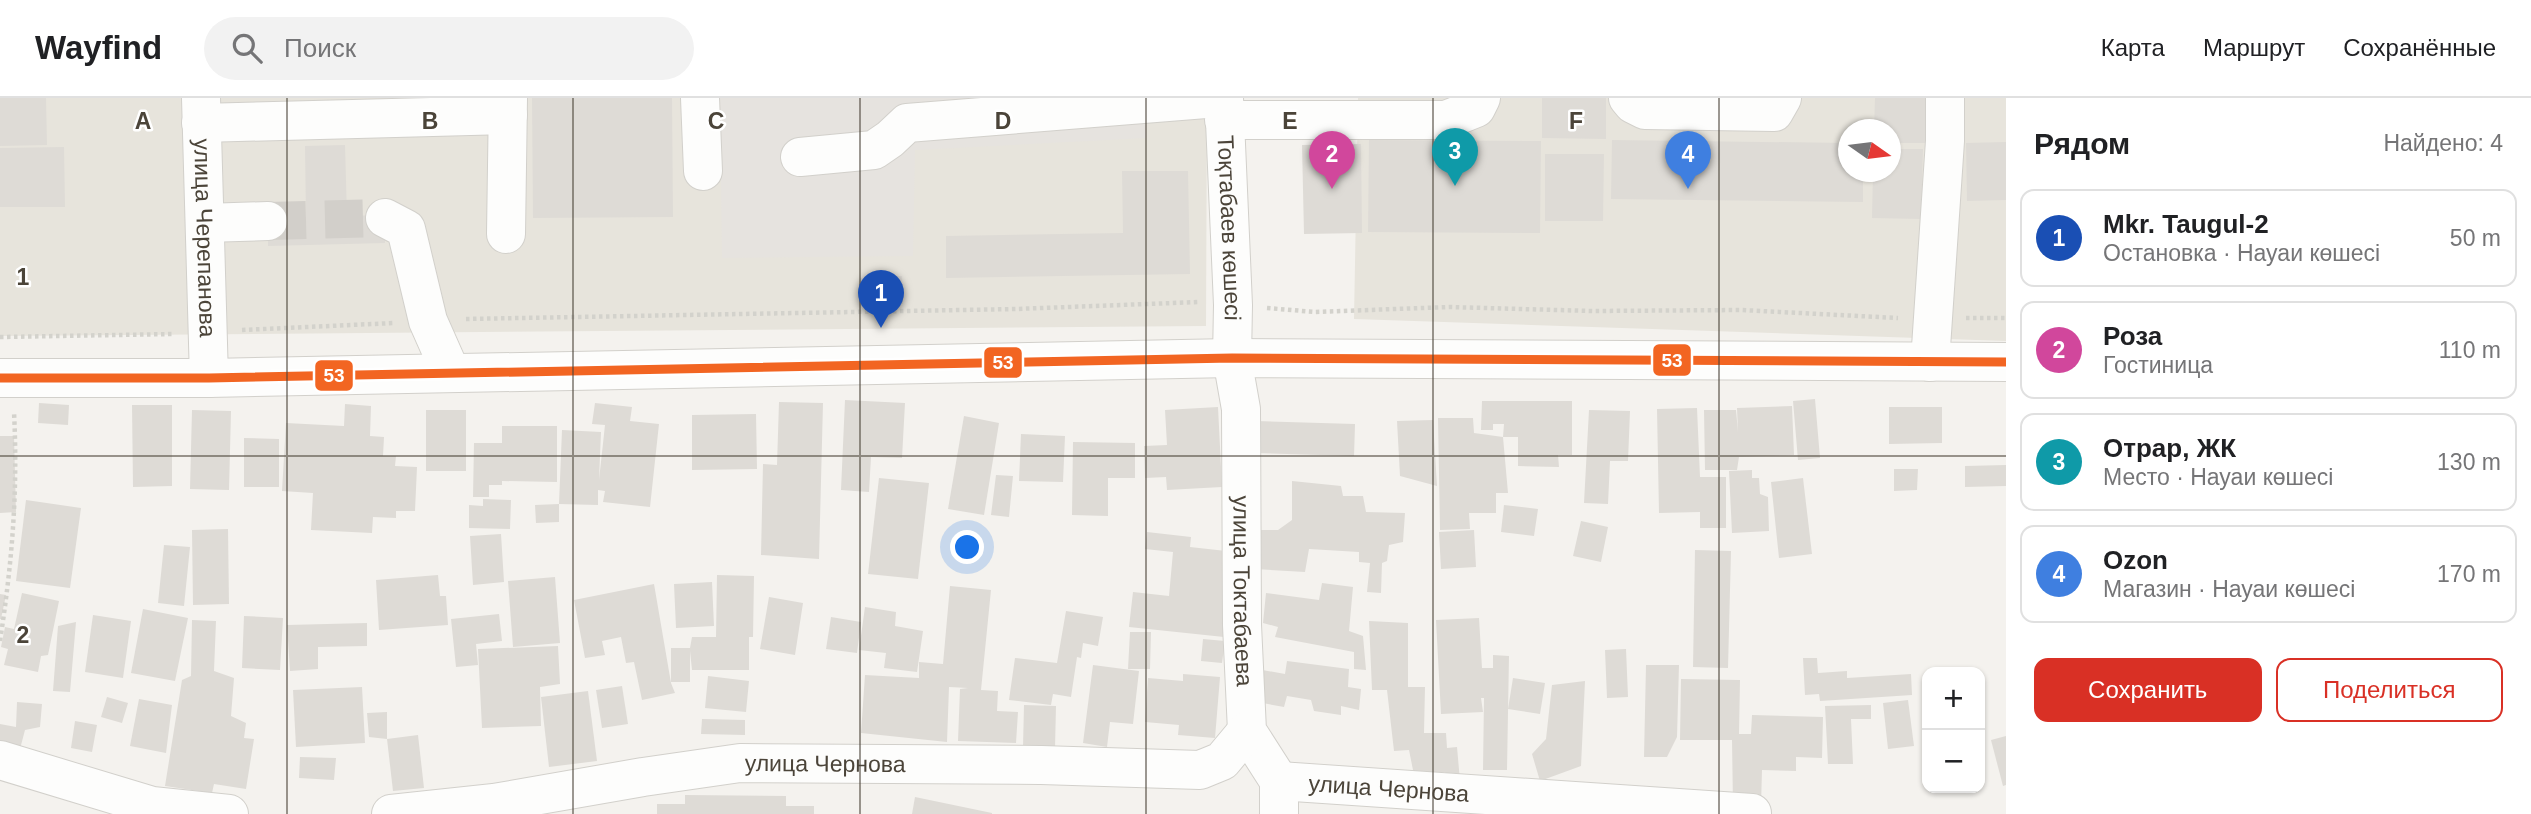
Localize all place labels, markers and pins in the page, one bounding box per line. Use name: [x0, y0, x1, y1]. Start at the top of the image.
pin: 3: [1432, 128, 1478, 186]
pin: 2: [1309, 131, 1355, 189]
pin: 4: [1665, 131, 1711, 189]
pin: 1: [858, 270, 904, 328]

